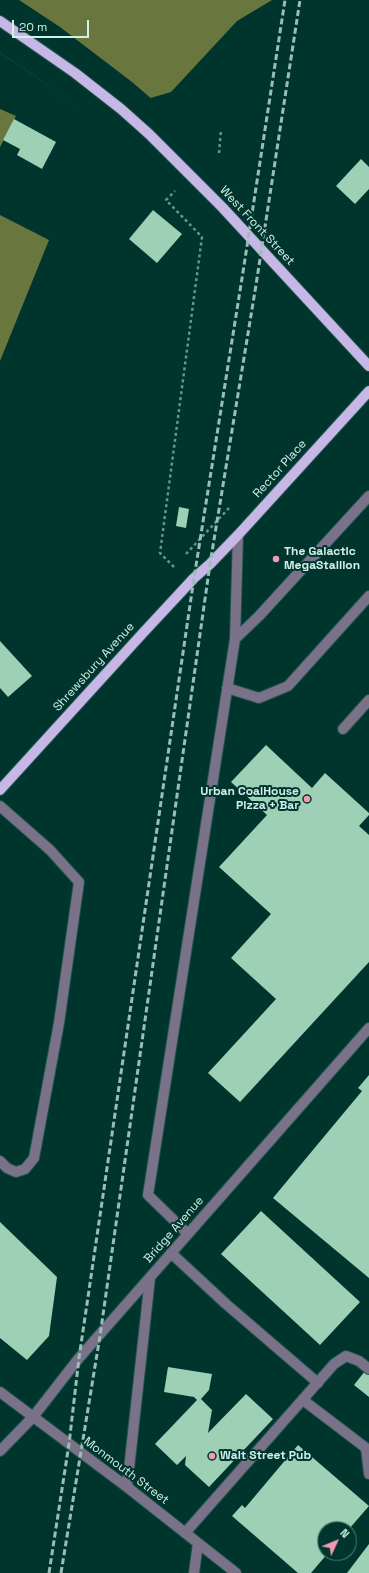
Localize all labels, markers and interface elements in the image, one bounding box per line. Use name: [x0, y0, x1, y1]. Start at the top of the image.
scale bar: [14, 12, 91, 38]
text: 20 m: [19, 19, 47, 35]
street label: West Front Street: [217, 183, 297, 269]
street label: Rector Place: [250, 437, 310, 501]
place label: The Galactic MegaStallion: [284, 545, 360, 573]
marker: The Galactic MegaStallion: [271, 554, 281, 564]
street label: Shrewsbury Avenue: [50, 620, 138, 714]
place label: Urban CoalHouse Pizza + Bar: [200, 785, 299, 813]
marker: Urban CoalHouse Pizza + Bar: [302, 794, 312, 804]
street label: Bridge Avenue: [141, 1194, 207, 1266]
street label: Monmouth Street: [81, 1434, 171, 1508]
place label: Walt Street Pub: [220, 1449, 311, 1463]
marker: Walt Street Pub: [207, 1451, 217, 1461]
north arrow: [317, 1521, 357, 1561]
text: N: [337, 1526, 353, 1541]

